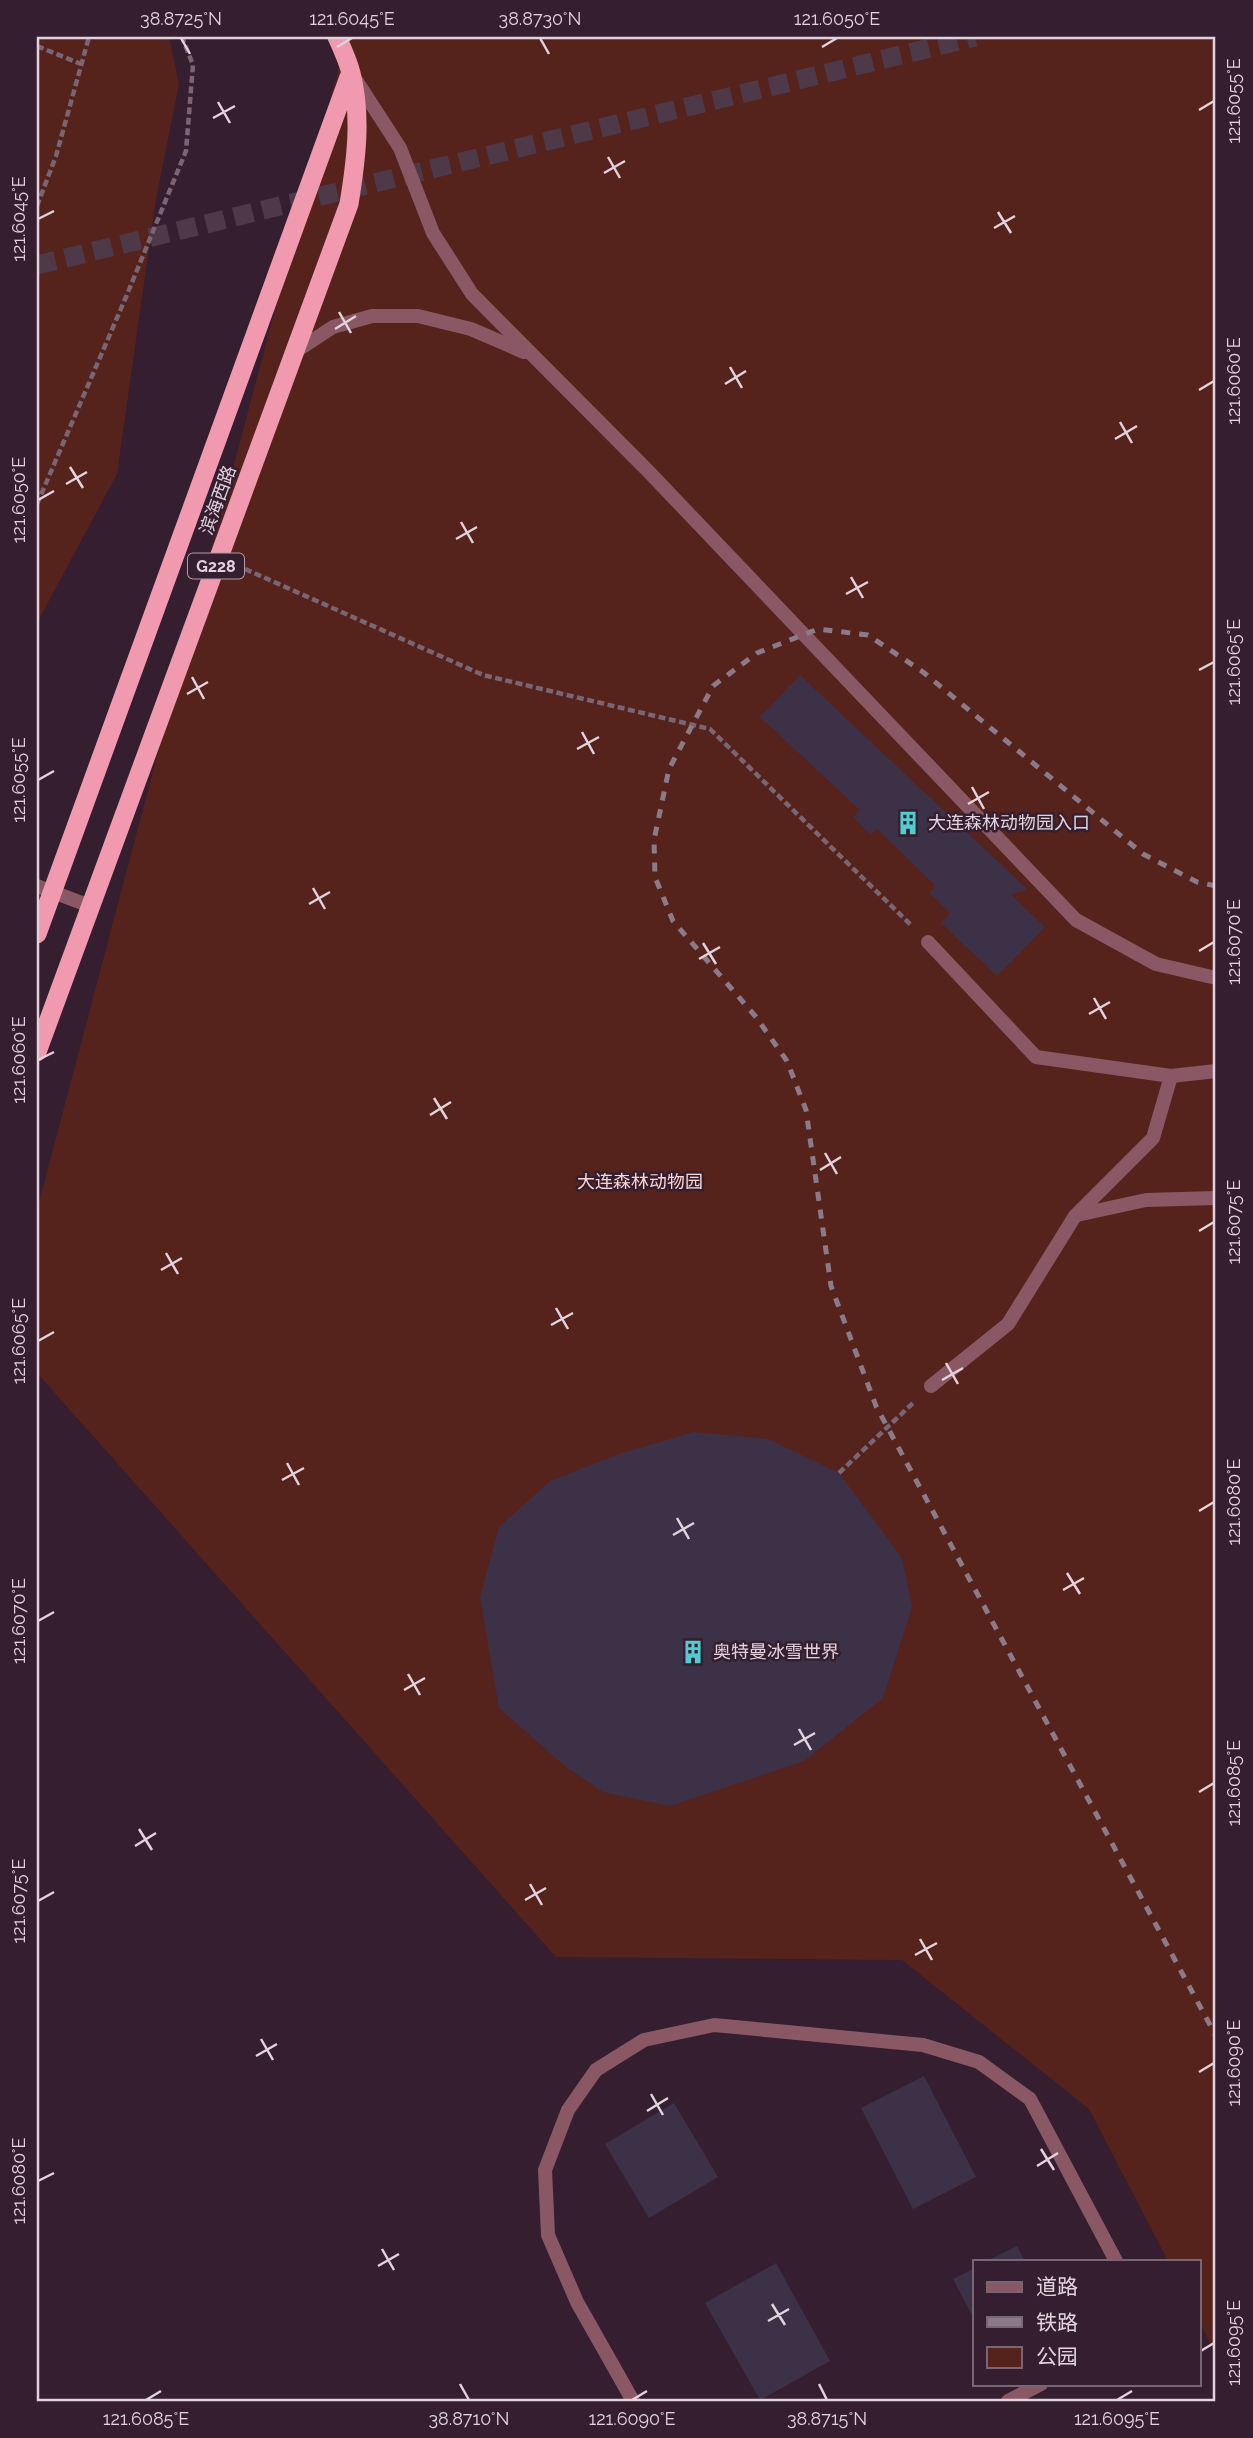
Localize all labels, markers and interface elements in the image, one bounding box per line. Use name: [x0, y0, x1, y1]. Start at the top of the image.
text: 38.8725°N: [140, 8, 222, 29]
text: 121.6045°E: [309, 8, 395, 29]
text: 38.8730°N: [499, 8, 581, 29]
text: 121.6050°E: [794, 8, 880, 29]
text: 121.6055°E: [1223, 58, 1244, 144]
text: 121.6045°E: [8, 176, 29, 262]
text: 121.6060°E: [1223, 337, 1244, 425]
text: 121.6050°E: [8, 457, 29, 543]
street label: 滨海西路: [195, 462, 240, 537]
road number: G228: [188, 554, 244, 579]
text: 121.6065°E: [1223, 619, 1244, 705]
text: 121.6055°E: [8, 737, 29, 823]
building icon: 大连森林动物园入口: [894, 809, 922, 837]
place label: 大连森林动物园入口: [928, 812, 1090, 833]
text: 121.6070°E: [1223, 899, 1244, 985]
text: 121.6060°E: [8, 1016, 29, 1104]
park label: 大连森林动物园: [577, 1171, 703, 1192]
text: 121.6075°E: [1223, 1180, 1244, 1264]
text: 121.6065°E: [8, 1298, 29, 1384]
text: 121.6080°E: [1223, 1458, 1244, 1546]
text: 121.6070°E: [8, 1578, 29, 1664]
building icon: 奥特曼冰雪世界: [679, 1638, 707, 1666]
place label: 奥特曼冰雪世界: [713, 1641, 839, 1662]
text: 121.6085°E: [1223, 1740, 1244, 1826]
text: 121.6075°E: [8, 1859, 29, 1943]
text: 121.6090°E: [1223, 2019, 1244, 2107]
text: 121.6080°E: [8, 2137, 29, 2225]
legend: [973, 2260, 1200, 2386]
text: 道路: [1036, 2274, 1078, 2299]
text: 121.6095°E: [1223, 2300, 1244, 2386]
text: 铁路: [1036, 2310, 1078, 2335]
text: 公园: [1036, 2344, 1078, 2369]
text: 121.6085°E: [103, 2408, 189, 2429]
text: 38.8710°N: [428, 2408, 510, 2429]
text: 121.6090°E: [588, 2408, 676, 2429]
text: 38.8715°N: [787, 2408, 867, 2429]
text: 121.6095°E: [1074, 2408, 1160, 2429]

